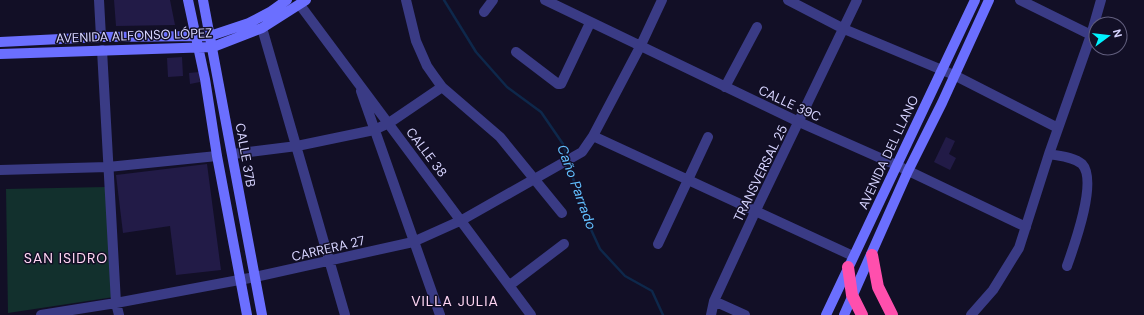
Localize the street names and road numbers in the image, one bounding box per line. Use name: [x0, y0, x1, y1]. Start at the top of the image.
street label: AVENIDA ALFONSO LÓPEZ: [56, 24, 212, 47]
street label: CALLE 39C: [756, 82, 824, 125]
street label: AVENIDA DEL LLANO: [855, 93, 922, 212]
street label: CALLE 37B: [232, 122, 260, 188]
street label: TRANSVERSAL 25: [730, 122, 791, 224]
street label: CALLE 38: [402, 124, 451, 181]
street label: CARRERA 27: [290, 232, 366, 265]

